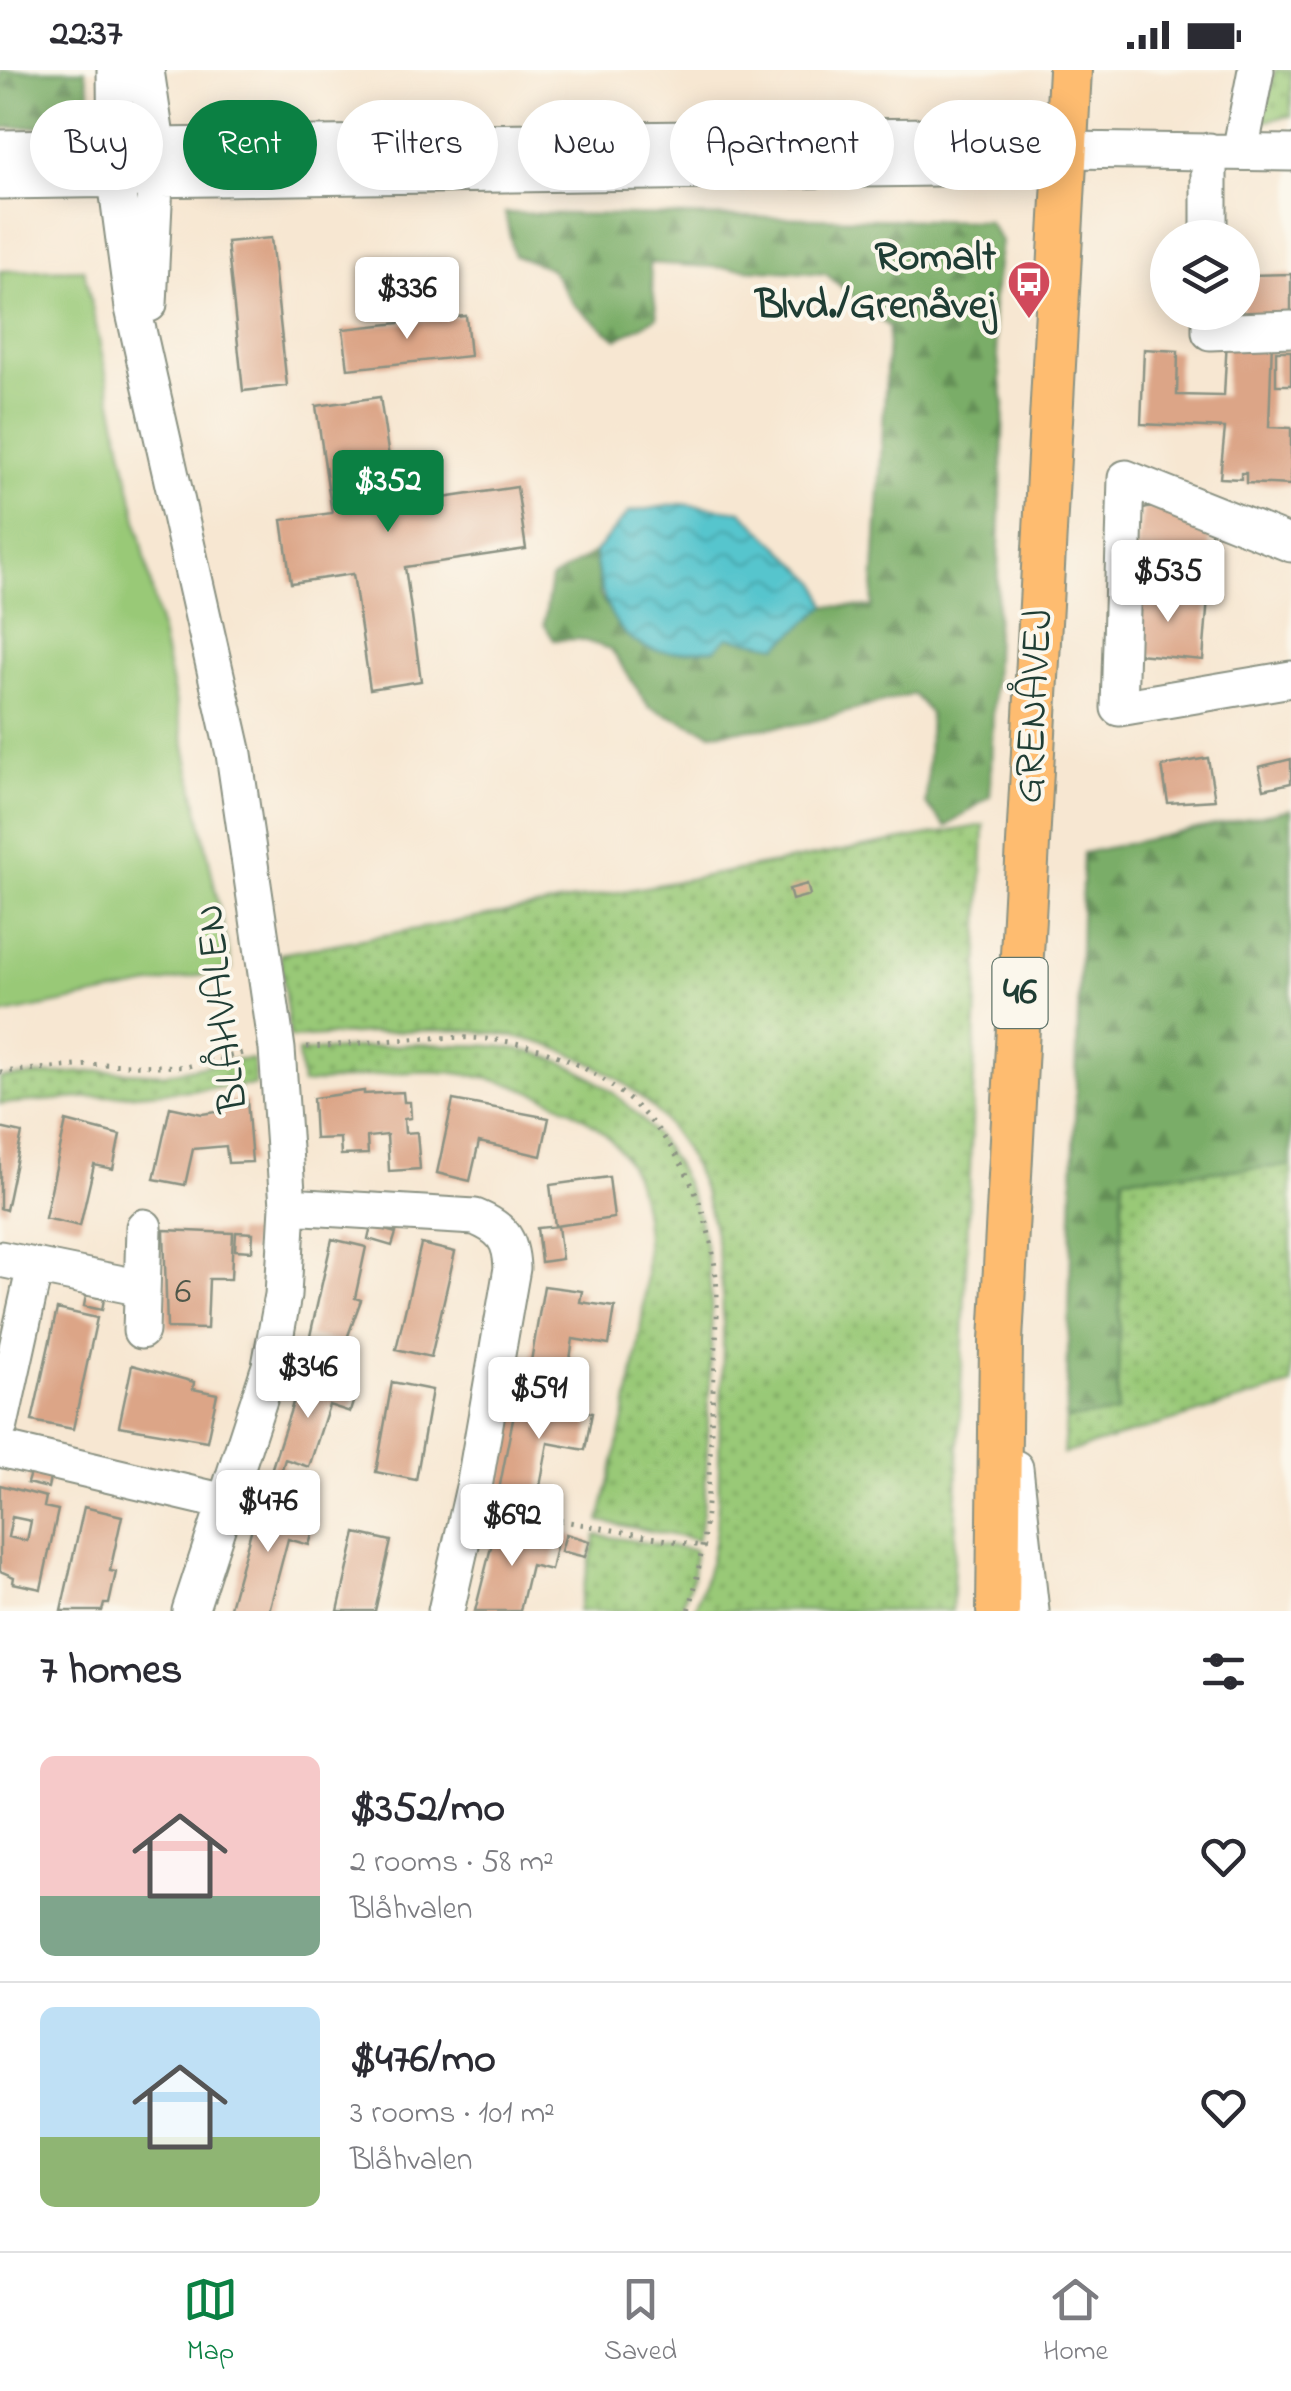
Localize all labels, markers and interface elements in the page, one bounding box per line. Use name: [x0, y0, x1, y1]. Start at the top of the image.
text: 22:37: [50, 7, 122, 63]
chip: Buy: [30, 100, 163, 190]
chip: Rent: [183, 100, 317, 190]
chip: Filters: [337, 100, 498, 190]
chip: New: [518, 100, 650, 190]
chip: Apartment: [670, 100, 894, 190]
chip: House: [914, 100, 1076, 190]
map controls: [1150, 220, 1260, 330]
button: layers: [1150, 220, 1260, 330]
place label: Romalt Blvd./Grenåvej: [754, 228, 998, 337]
pin: $336: [348, 257, 466, 342]
bus stop icon: Romalt Blvd./Grenåvej: [1006, 259, 1052, 320]
text: $336: [377, 266, 437, 313]
pin: $352: [329, 450, 447, 535]
text: $352: [355, 459, 421, 506]
pin: $535: [1109, 540, 1227, 625]
text: $535: [1133, 549, 1203, 596]
street label: GRENÅVEJ: [999, 607, 1071, 805]
street label: BLÅHVALEN: [180, 901, 266, 1116]
road number: 46: [992, 958, 1048, 1028]
house number: 6: [175, 1265, 191, 1321]
pin: $346: [249, 1336, 367, 1421]
text: $346: [278, 1345, 338, 1392]
pin: $591: [480, 1357, 598, 1442]
text: $591: [510, 1366, 568, 1413]
pin: $476: [209, 1470, 327, 1555]
text: $476: [238, 1479, 298, 1526]
pin: $692: [453, 1484, 571, 1569]
text: $692: [483, 1493, 541, 1540]
text: 7 homes: [40, 1641, 182, 1702]
icon: filters: [1196, 1644, 1251, 1699]
text: $352/mo: [350, 1779, 505, 1840]
icon: home: [120, 1796, 240, 1916]
icon: heart: [1196, 1829, 1251, 1884]
text: 2 rooms · 58 m²: [350, 1840, 554, 1887]
text: Blåhvalen: [350, 1887, 473, 1934]
text: $476/mo: [350, 2030, 496, 2091]
icon: home: [120, 2047, 240, 2167]
icon: heart: [1196, 2080, 1251, 2135]
text: 3 rooms · 101 m²: [350, 2091, 555, 2138]
text: Blåhvalen: [350, 2138, 473, 2185]
tab: Map: [183, 2272, 238, 2373]
tab: Saved: [604, 2272, 677, 2373]
tab: Home: [1043, 2272, 1108, 2373]

